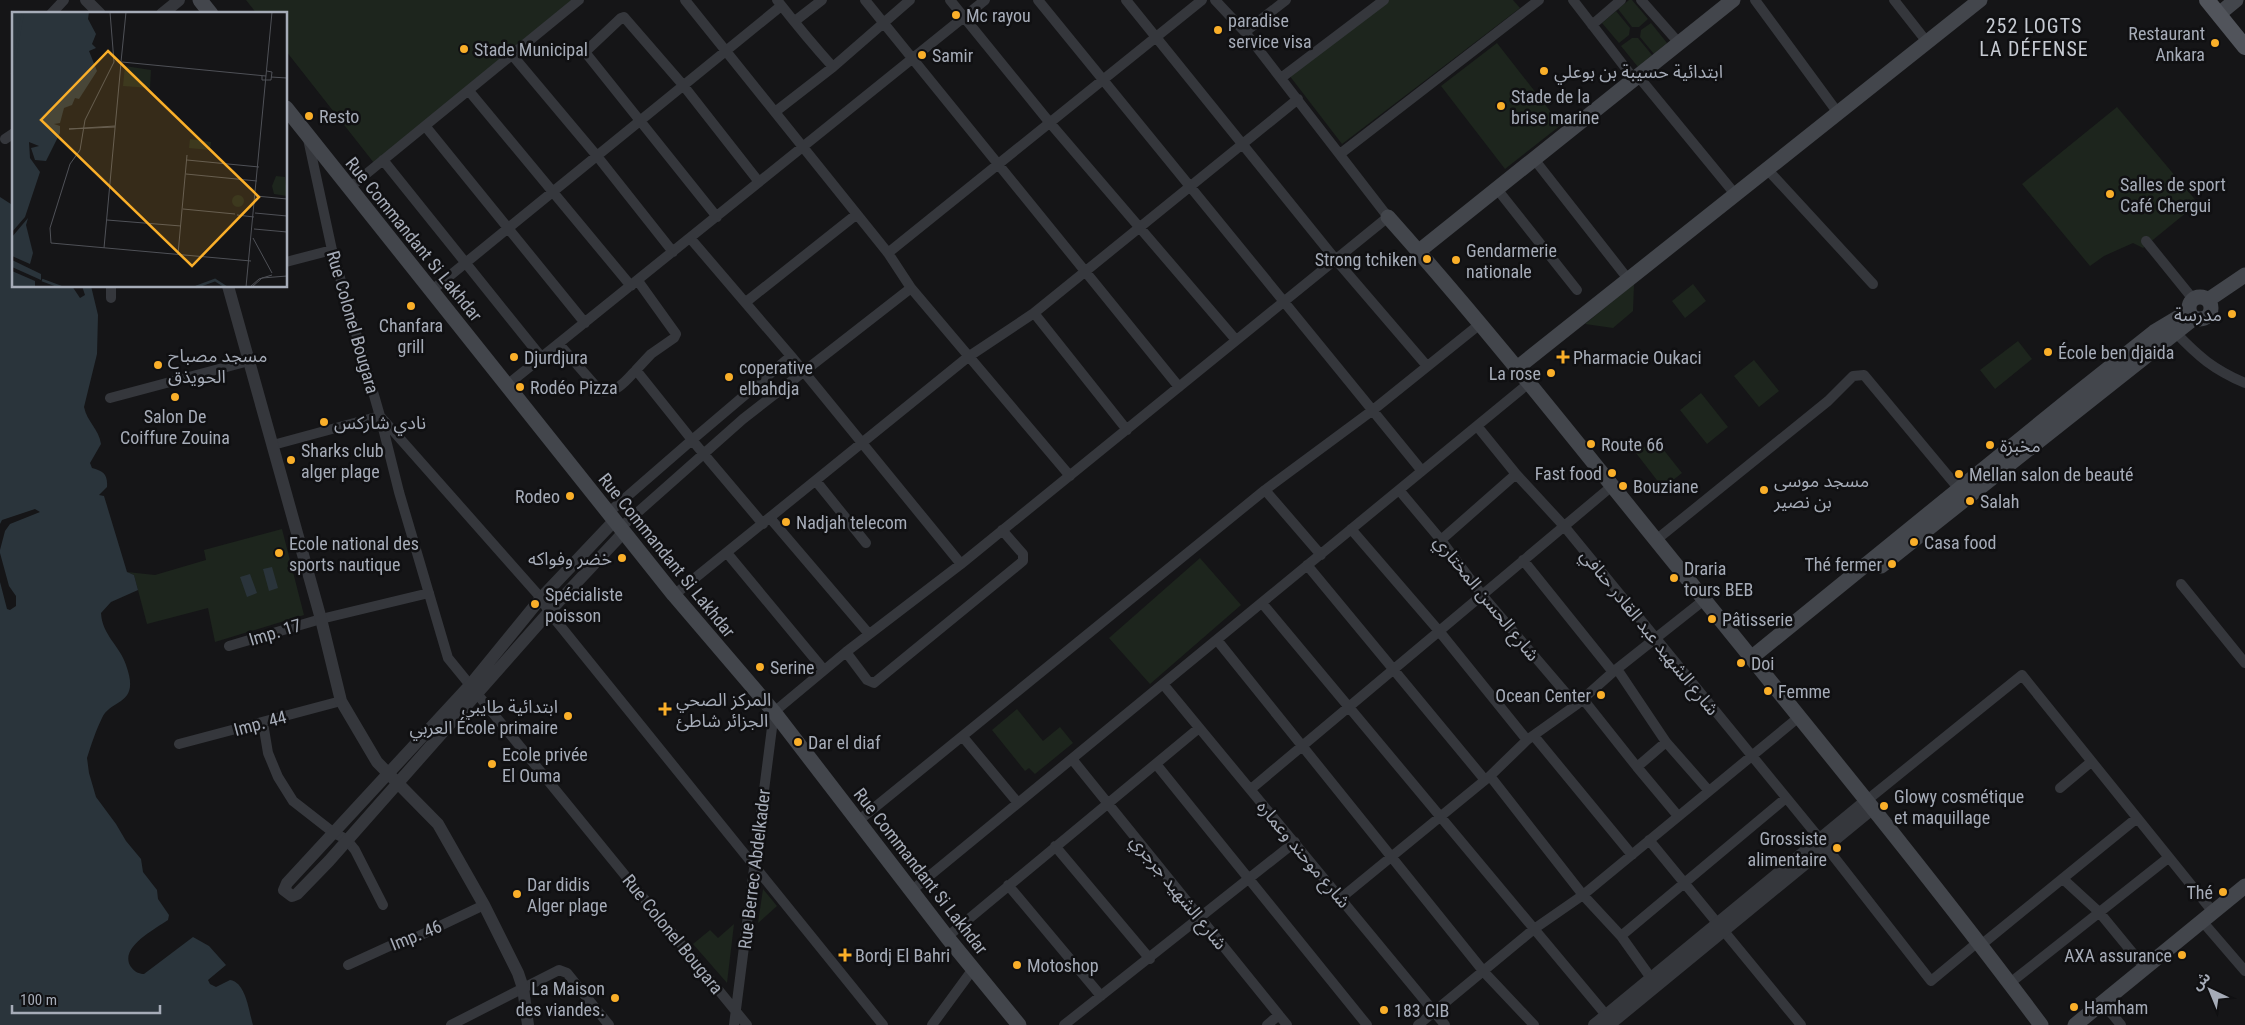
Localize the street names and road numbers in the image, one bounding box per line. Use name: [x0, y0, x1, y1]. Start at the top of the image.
street label: Rue Commandant Si Lakhdar: [341, 153, 487, 326]
street label: Rue Colonel Bougara: [323, 248, 383, 396]
street label: Rue Commandant Si Lakhdar: [594, 469, 740, 642]
street label: شارع الحسن المختاري: [1427, 531, 1544, 667]
street label: شارع الشهيد عبد القادر حنافي: [1573, 545, 1724, 722]
street label: Imp. 17: [246, 614, 304, 650]
street label: Imp. 44: [231, 706, 289, 740]
street label: Rue Commandant Si Lakhdar: [850, 784, 993, 959]
street label: Rue Berrec Abdelkader: [734, 787, 774, 950]
street label: شارع موحند وعماره: [1250, 796, 1355, 914]
street label: شارع الشهيد جرجري: [1123, 830, 1232, 956]
street label: Rue Colonel Bougara: [618, 870, 728, 998]
street label: Imp. 46: [387, 915, 445, 955]

